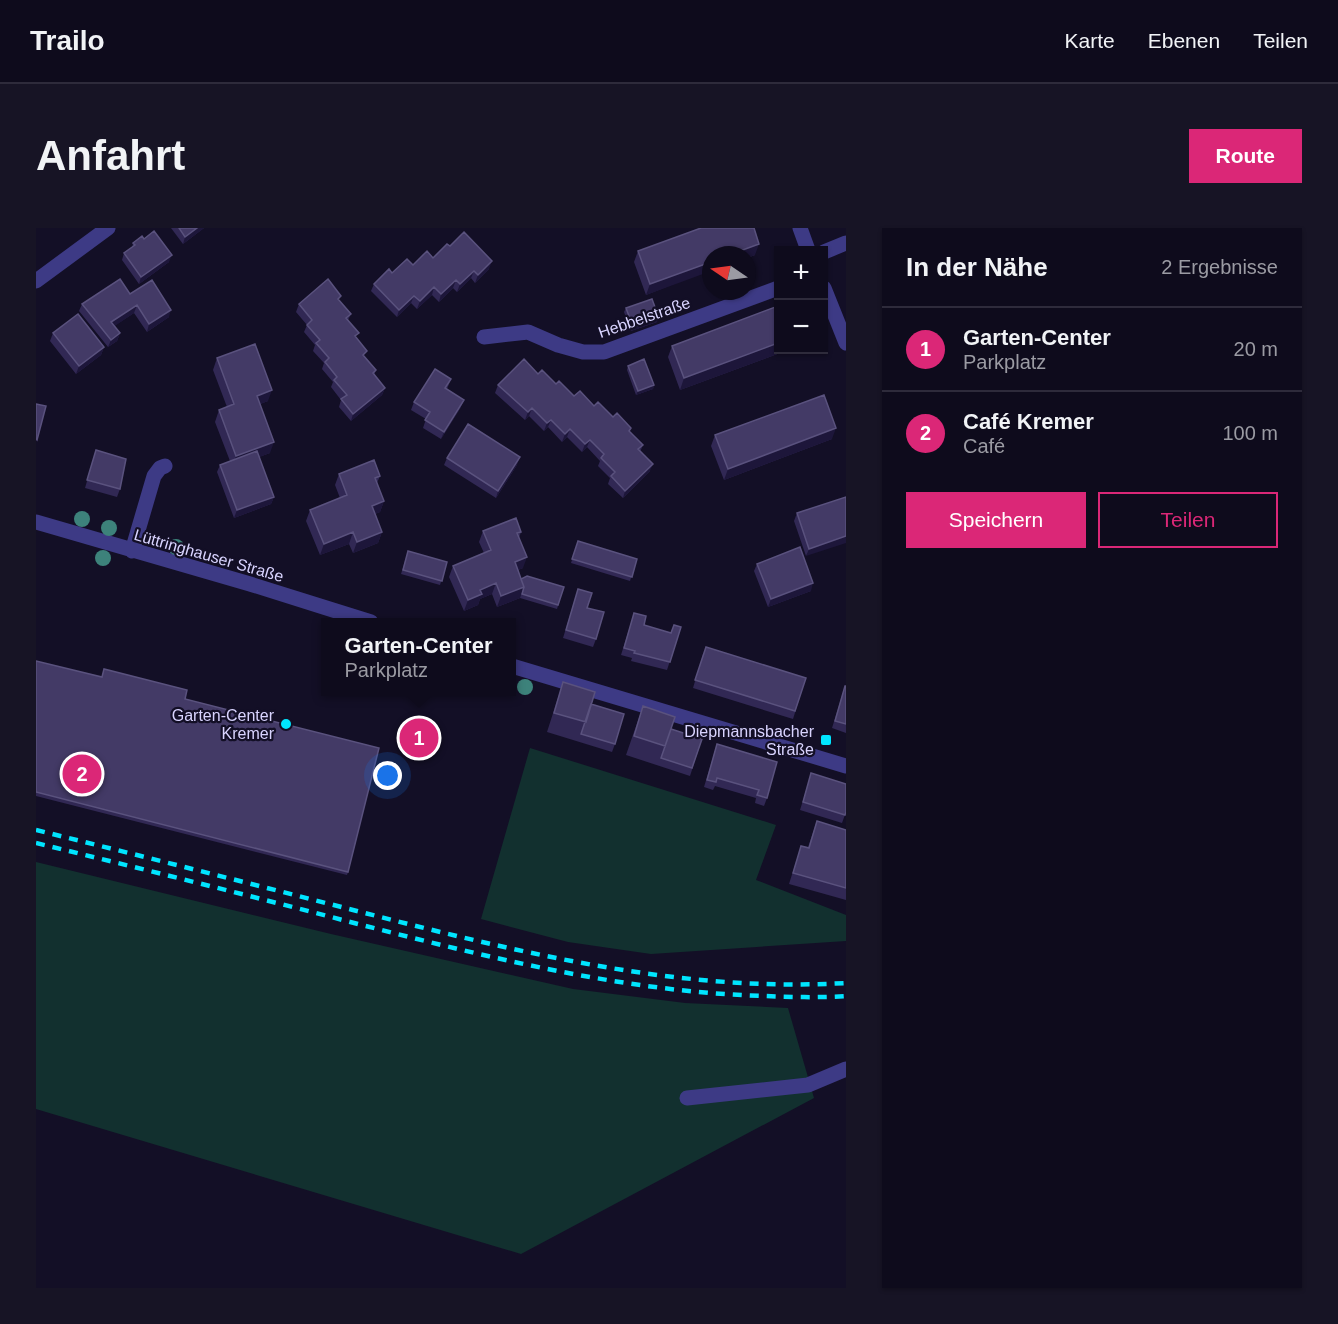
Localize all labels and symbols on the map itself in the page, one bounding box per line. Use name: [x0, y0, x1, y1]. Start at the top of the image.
north arrow: [702, 246, 756, 300]
street label: Hebbelstraße: [596, 294, 692, 341]
street label: Lüttringhauser Straße: [132, 526, 286, 585]
place label: Garten-Center Kremer: [172, 707, 275, 742]
pin: 1: [400, 716, 439, 760]
marker: Garten-Center Kremer: [279, 717, 293, 731]
place label: Diepmannsbacher Straße: [684, 723, 815, 758]
marker: Diepmannsbacher Straße: [819, 733, 833, 747]
pin: 2: [62, 752, 102, 796]
your location: [373, 761, 402, 790]

